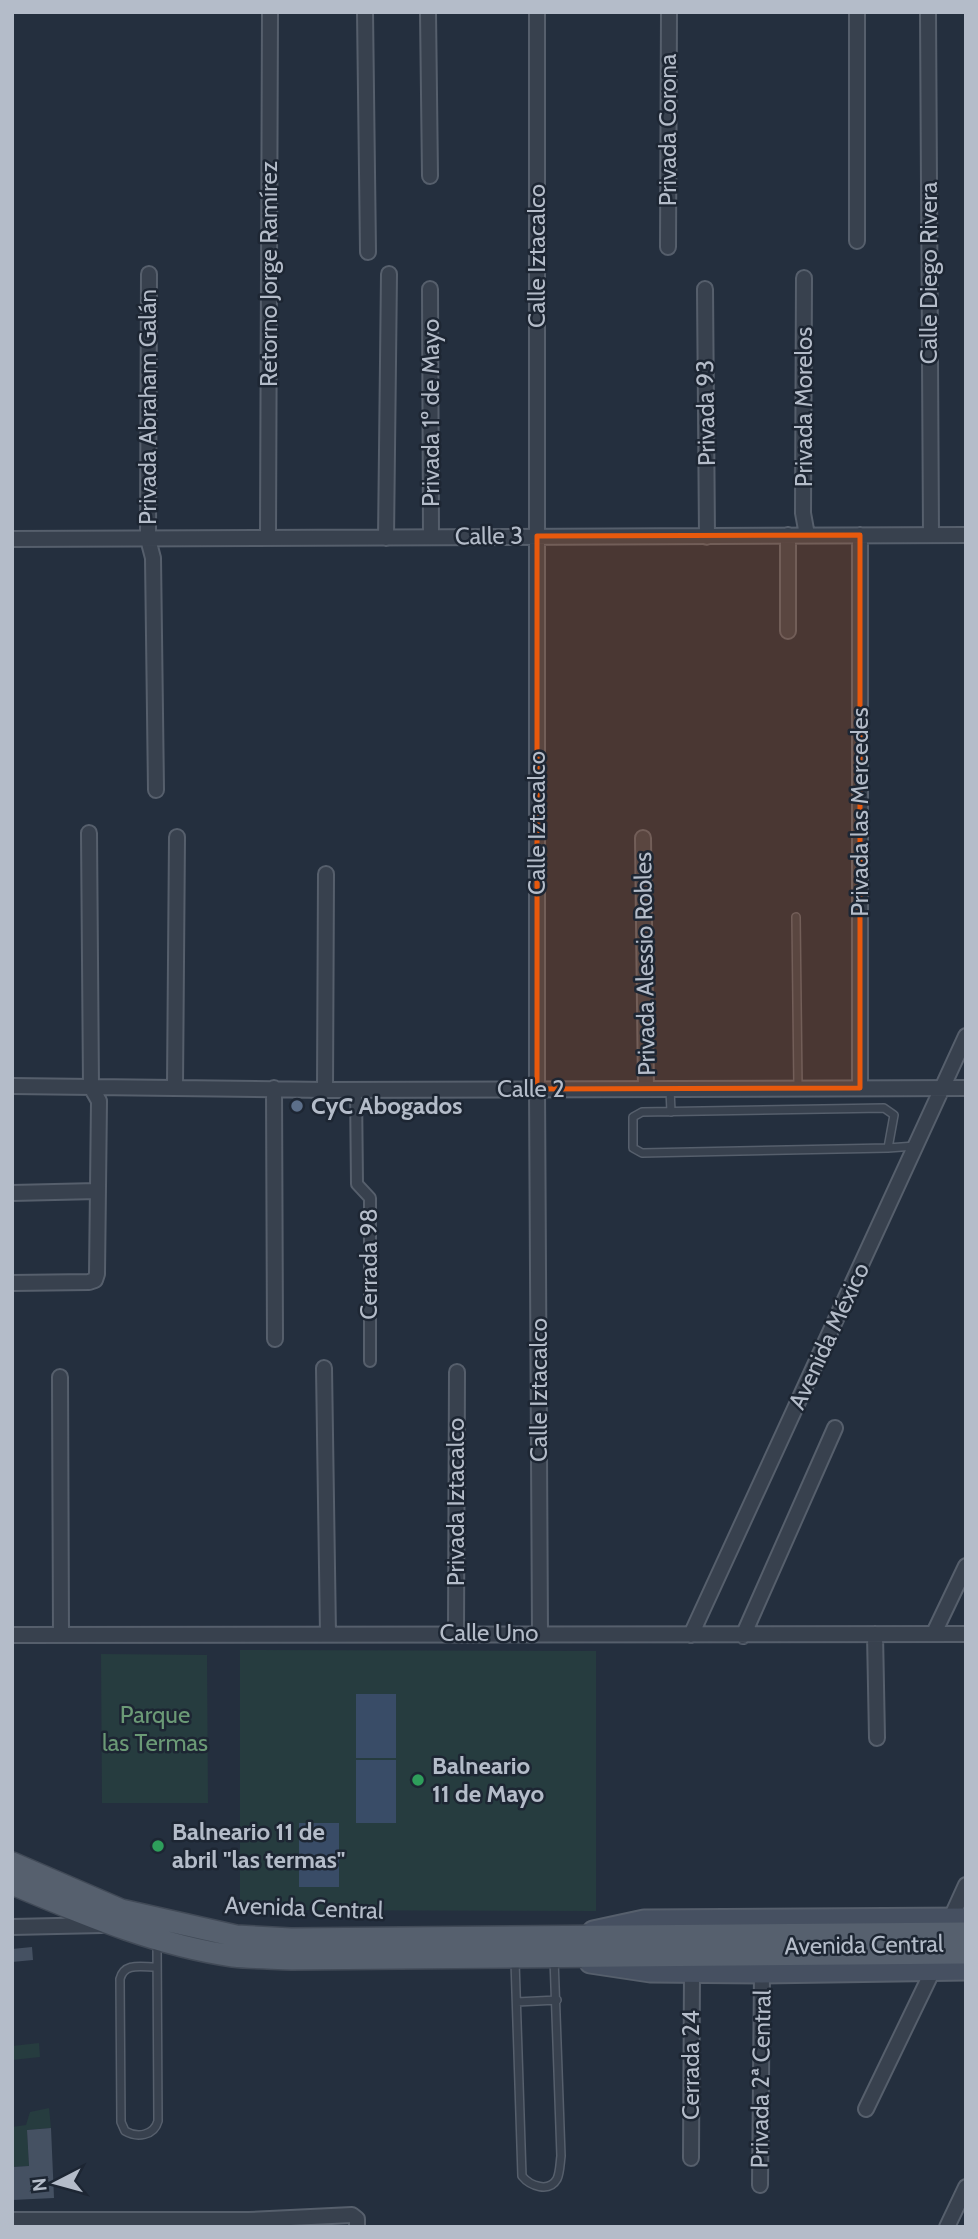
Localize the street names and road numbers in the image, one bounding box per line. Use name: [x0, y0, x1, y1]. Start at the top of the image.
street label: Privada Corona: [653, 53, 682, 206]
street label: Retorno Jorge Ramírez: [254, 161, 283, 387]
street label: Calle Diego Rivera: [914, 181, 943, 364]
street label: Calle Iztacalco: [522, 184, 551, 328]
street label: Privada Abraham Galán: [133, 289, 162, 525]
street label: Privada 1º de Mayo: [416, 319, 445, 507]
street label: Privada Morelos: [789, 327, 818, 487]
street label: Privada 93: [690, 360, 721, 466]
street label: Calle 3: [455, 520, 523, 551]
street label: Privada las Mercedes: [845, 707, 874, 917]
street label: Calle Iztacalco: [522, 751, 551, 895]
street label: Privada Alessio Robles: [628, 852, 661, 1076]
street label: Calle 2: [497, 1074, 565, 1103]
street label: Cerrada 98: [354, 1208, 383, 1320]
street label: Avenida México: [782, 1258, 875, 1414]
street label: Calle Iztacalco: [524, 1318, 553, 1462]
street label: Privada Iztacalco: [441, 1418, 470, 1586]
street label: Calle Uno: [440, 1618, 538, 1647]
street label: Avenida Central: [224, 1890, 384, 1925]
street label: Avenida Central: [784, 1929, 944, 1960]
street label: Privada 2ª Central: [744, 1989, 777, 2169]
street label: Cerrada 24: [676, 2010, 705, 2120]

